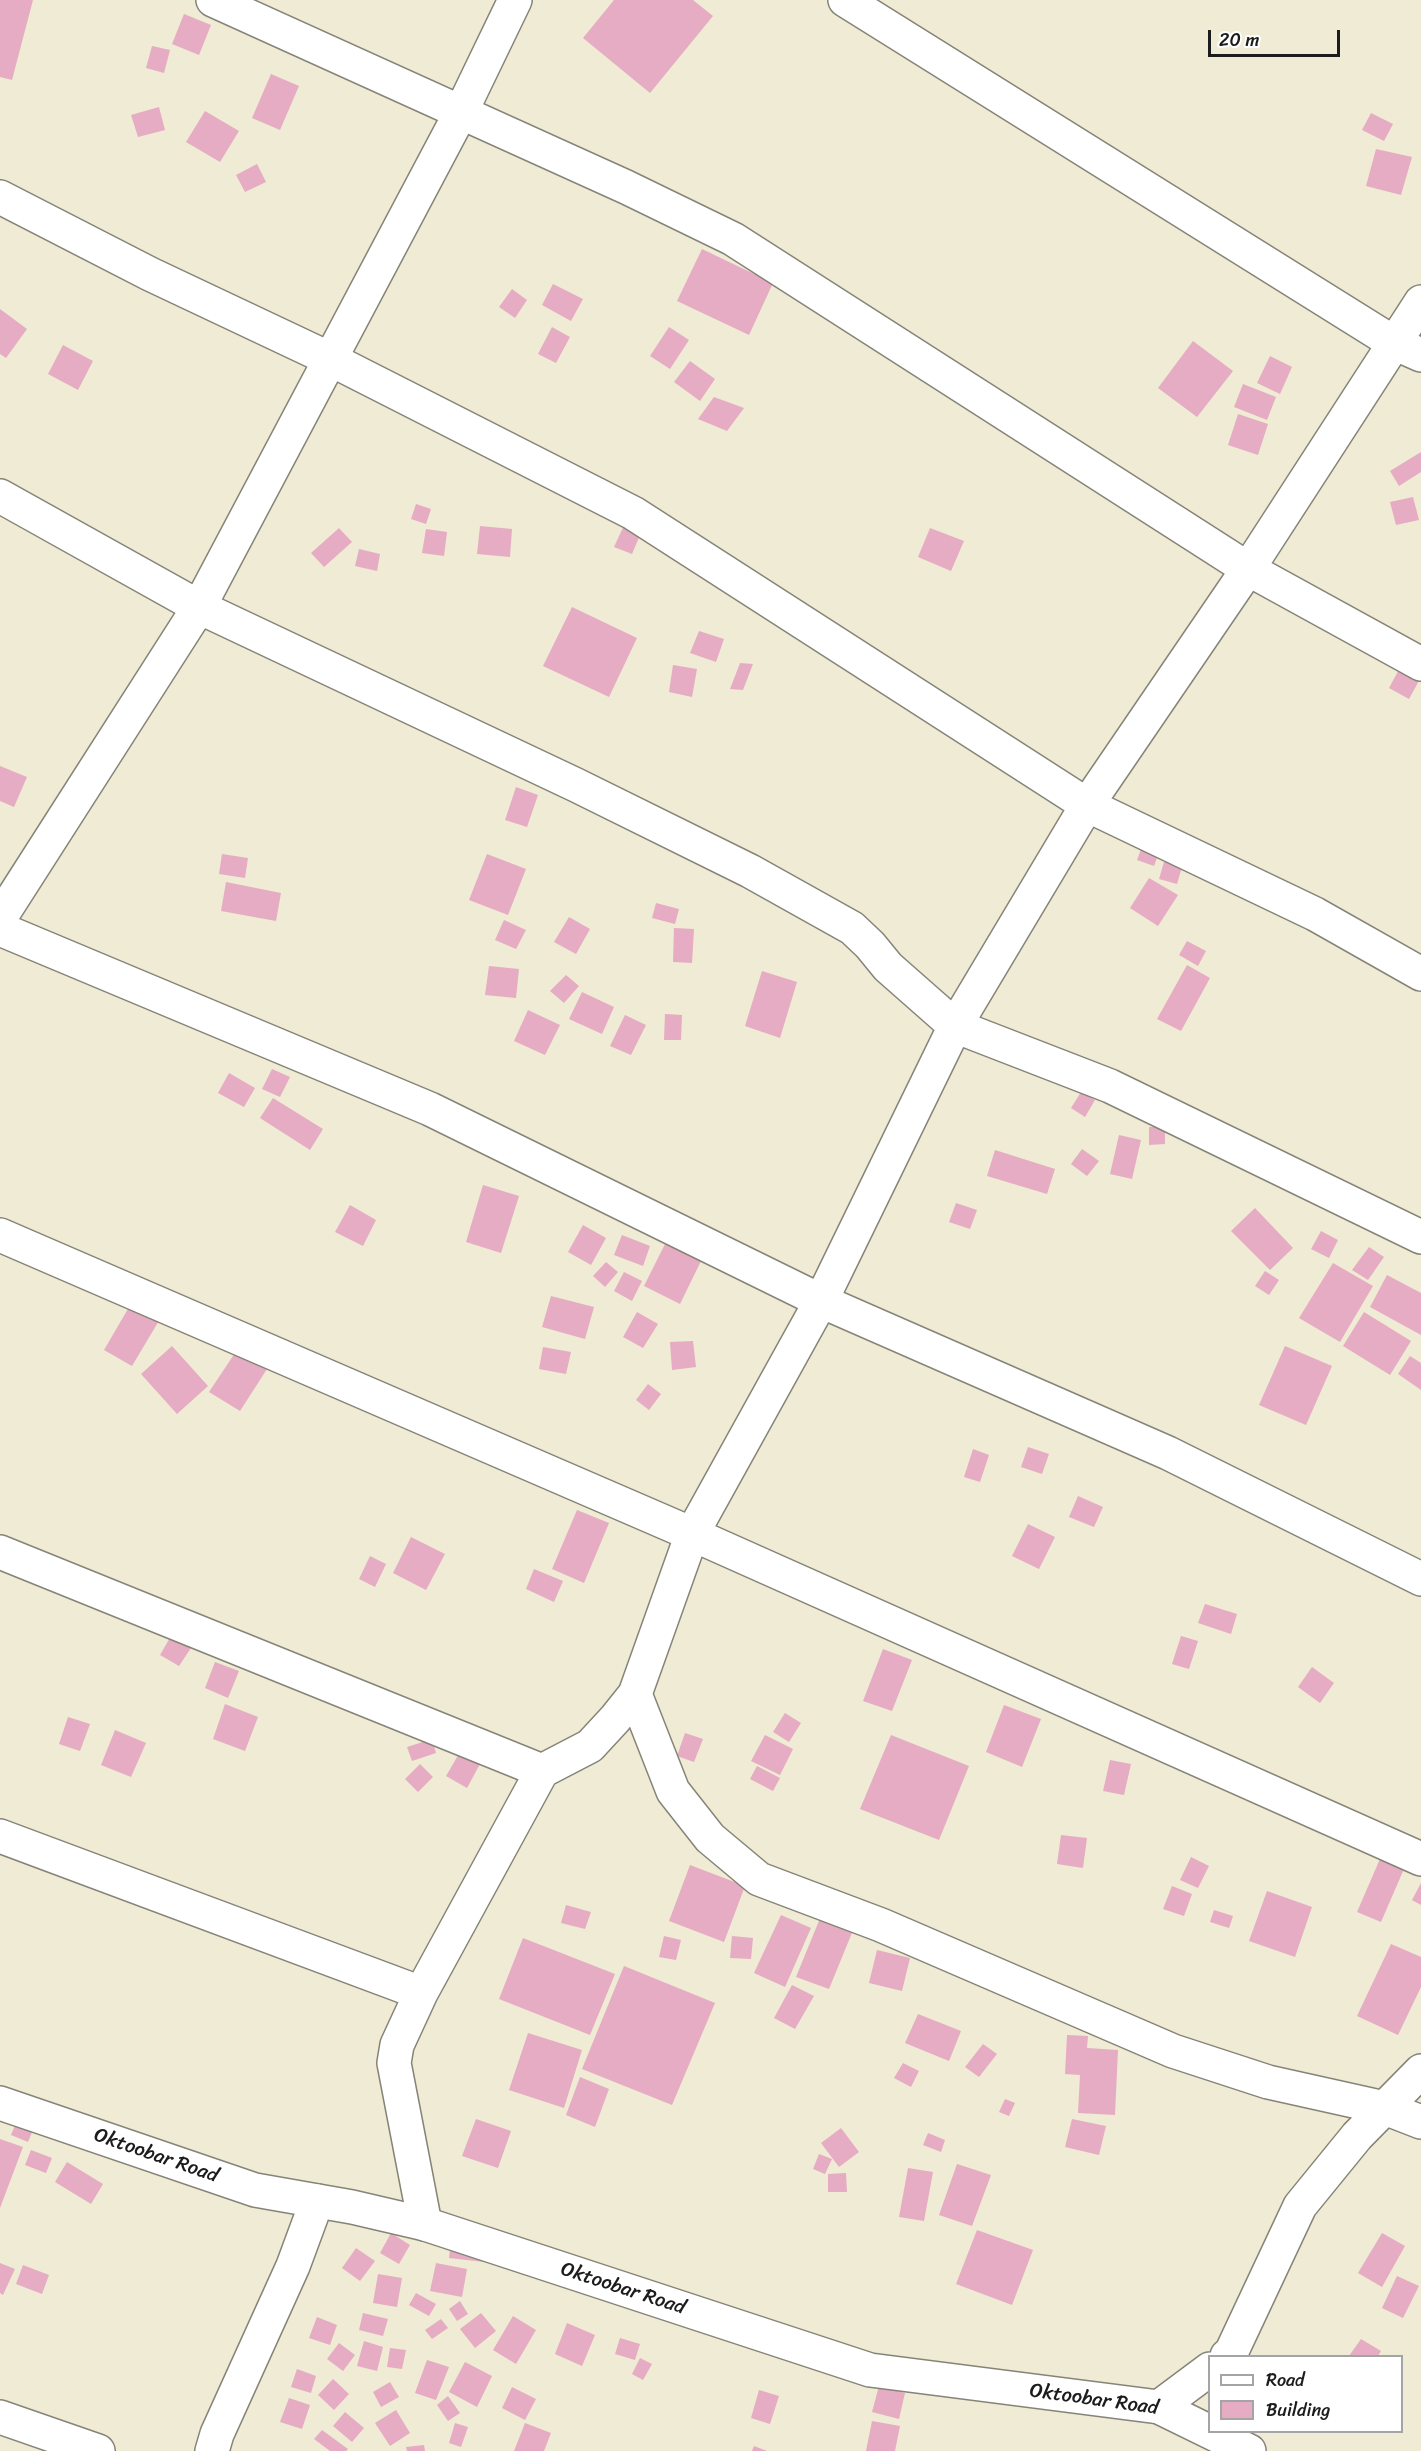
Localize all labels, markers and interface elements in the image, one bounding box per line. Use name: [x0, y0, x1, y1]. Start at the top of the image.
scale bar: [1211, 18, 1343, 56]
text: 20 m: [1219, 24, 1259, 56]
street label: Oktoobar Road: [91, 2124, 221, 2188]
street label: Oktoobar Road: [558, 2258, 688, 2320]
legend: [1208, 2355, 1403, 2433]
text: Road: [1266, 2364, 1305, 2396]
street label: Oktoobar Road: [1028, 2379, 1160, 2421]
text: Building: [1266, 2394, 1330, 2426]

